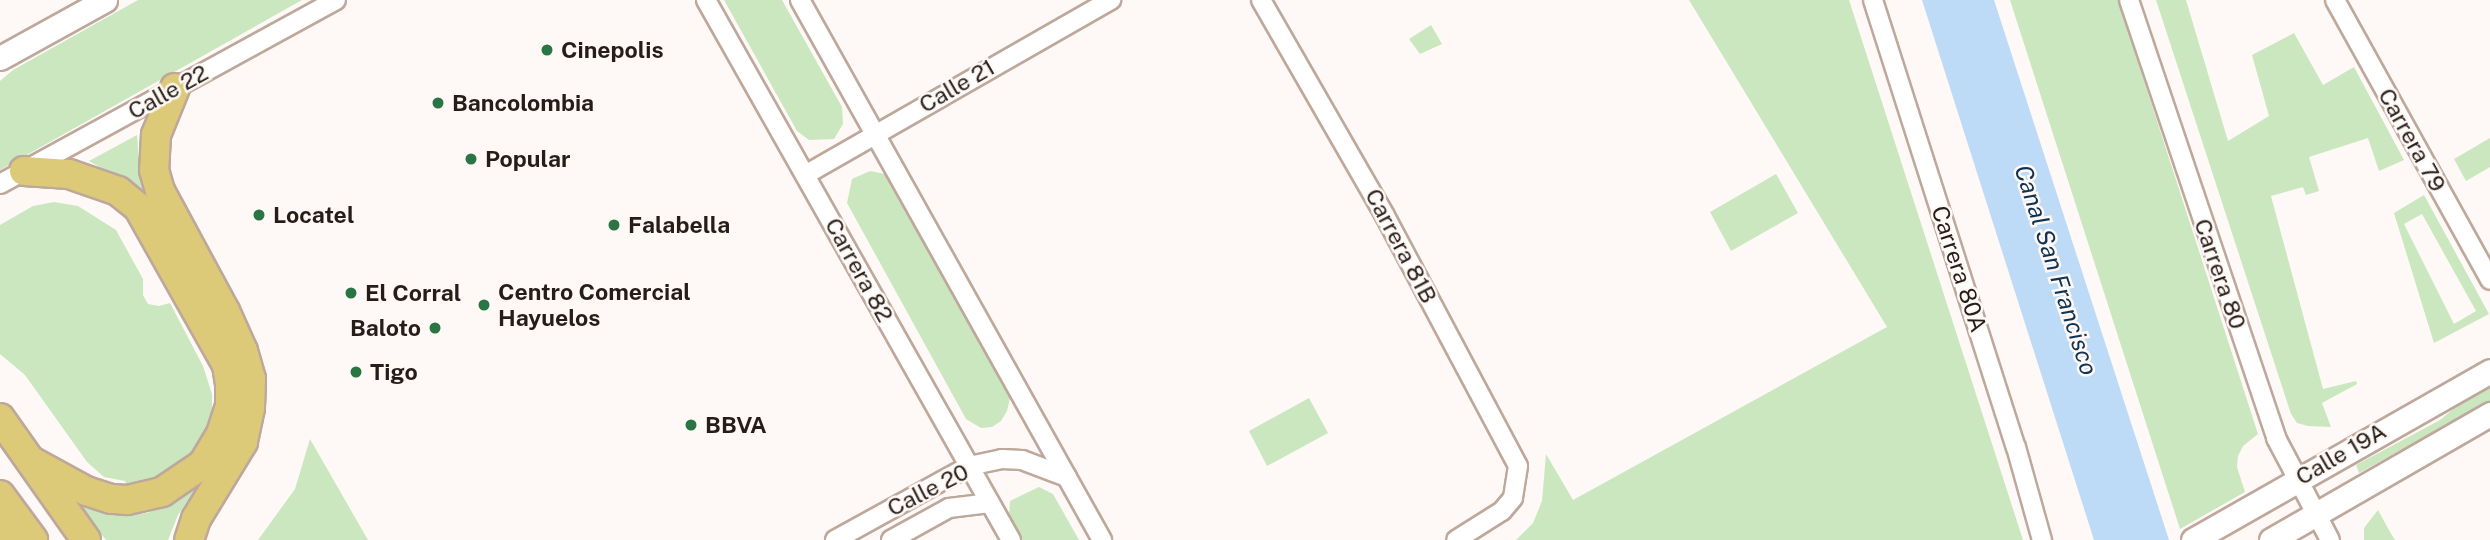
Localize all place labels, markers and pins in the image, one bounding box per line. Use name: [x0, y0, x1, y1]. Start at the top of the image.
place label: Cinepolis: [561, 36, 664, 64]
marker: Cinepolis: [539, 42, 555, 58]
place label: Bancolombia: [452, 89, 594, 117]
marker: Bancolombia: [430, 95, 446, 111]
place label: Popular: [485, 145, 570, 173]
marker: Popular: [463, 151, 479, 167]
place label: Locatel: [273, 201, 354, 229]
marker: Locatel: [251, 207, 267, 223]
place label: Falabella: [628, 211, 730, 239]
marker: Falabella: [606, 217, 622, 233]
place label: Centro Comercial Hayuelos: [498, 278, 691, 332]
place label: El Corral: [365, 279, 461, 307]
marker: El Corral: [343, 285, 359, 301]
marker: Centro Comercial Hayuelos: [476, 297, 492, 313]
place label: Baloto: [350, 314, 421, 342]
marker: Baloto: [427, 320, 443, 336]
place label: Tigo: [370, 358, 418, 386]
marker: Tigo: [348, 364, 364, 380]
place label: BBVA: [705, 411, 767, 439]
marker: BBVA: [683, 417, 699, 433]

